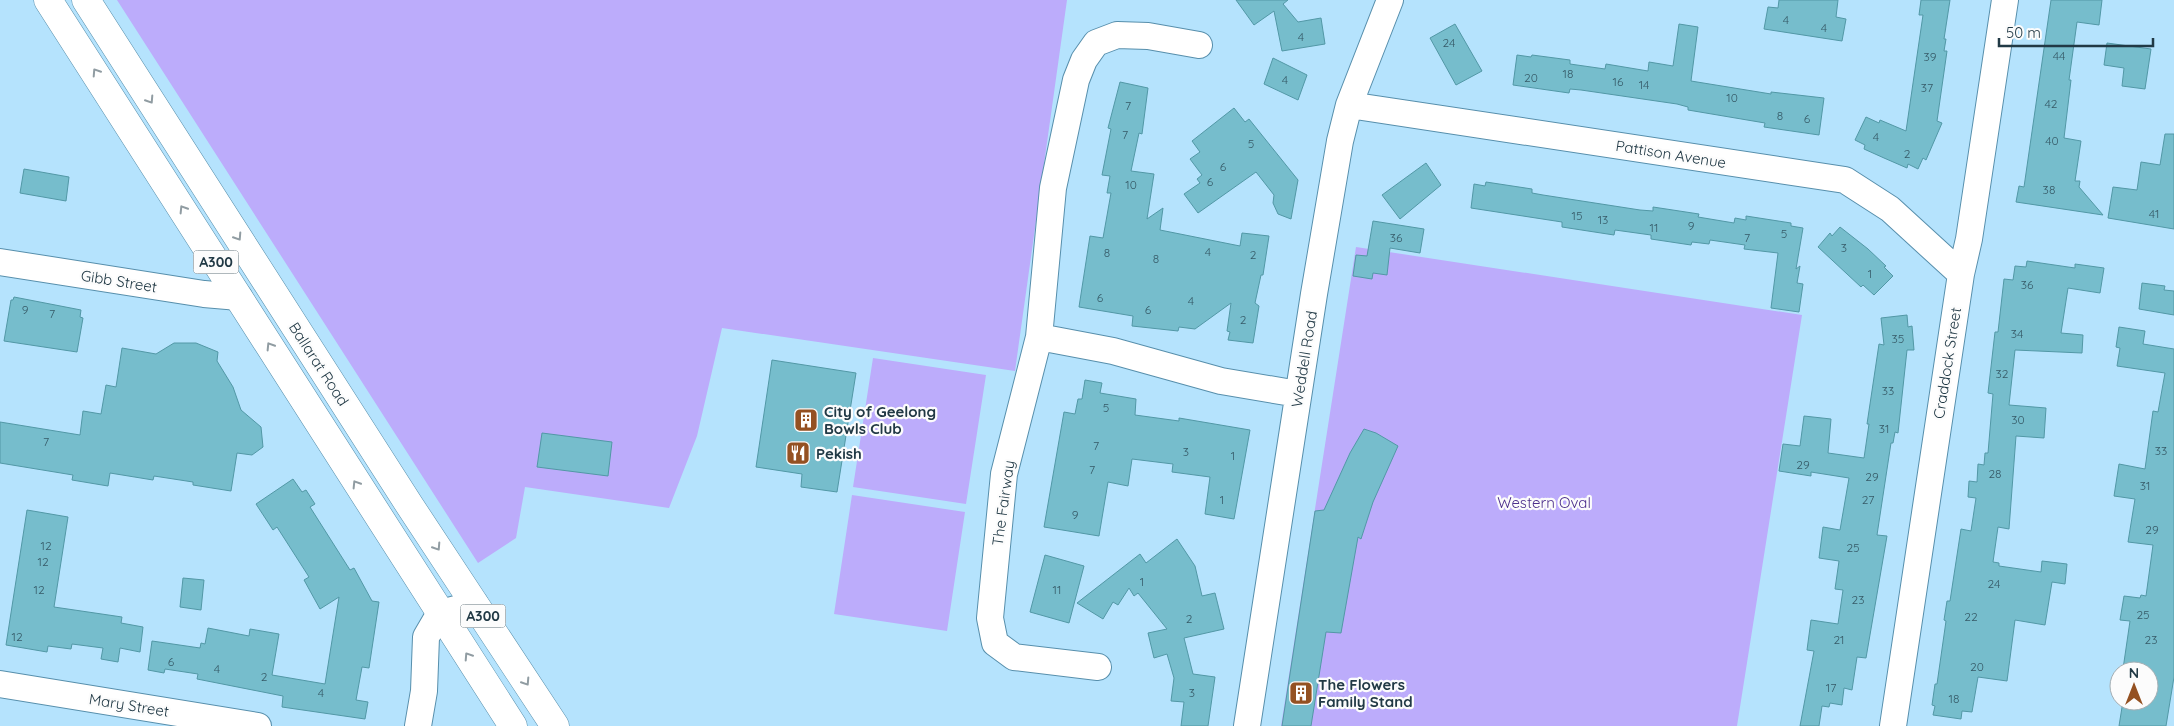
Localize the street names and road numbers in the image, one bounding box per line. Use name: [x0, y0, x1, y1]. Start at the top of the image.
street label: Pattison Avenue: [1614, 136, 1728, 172]
road number: A300: [194, 250, 238, 274]
street label: Gibb Street: [80, 266, 158, 296]
street label: Craddock Street: [1929, 306, 1965, 420]
street label: Weddell Road: [1287, 309, 1321, 409]
street label: Ballarat Road: [285, 319, 353, 409]
street label: The Fairway: [988, 459, 1018, 547]
road number: A300: [460, 604, 506, 628]
street label: Mary Street: [88, 689, 170, 721]

